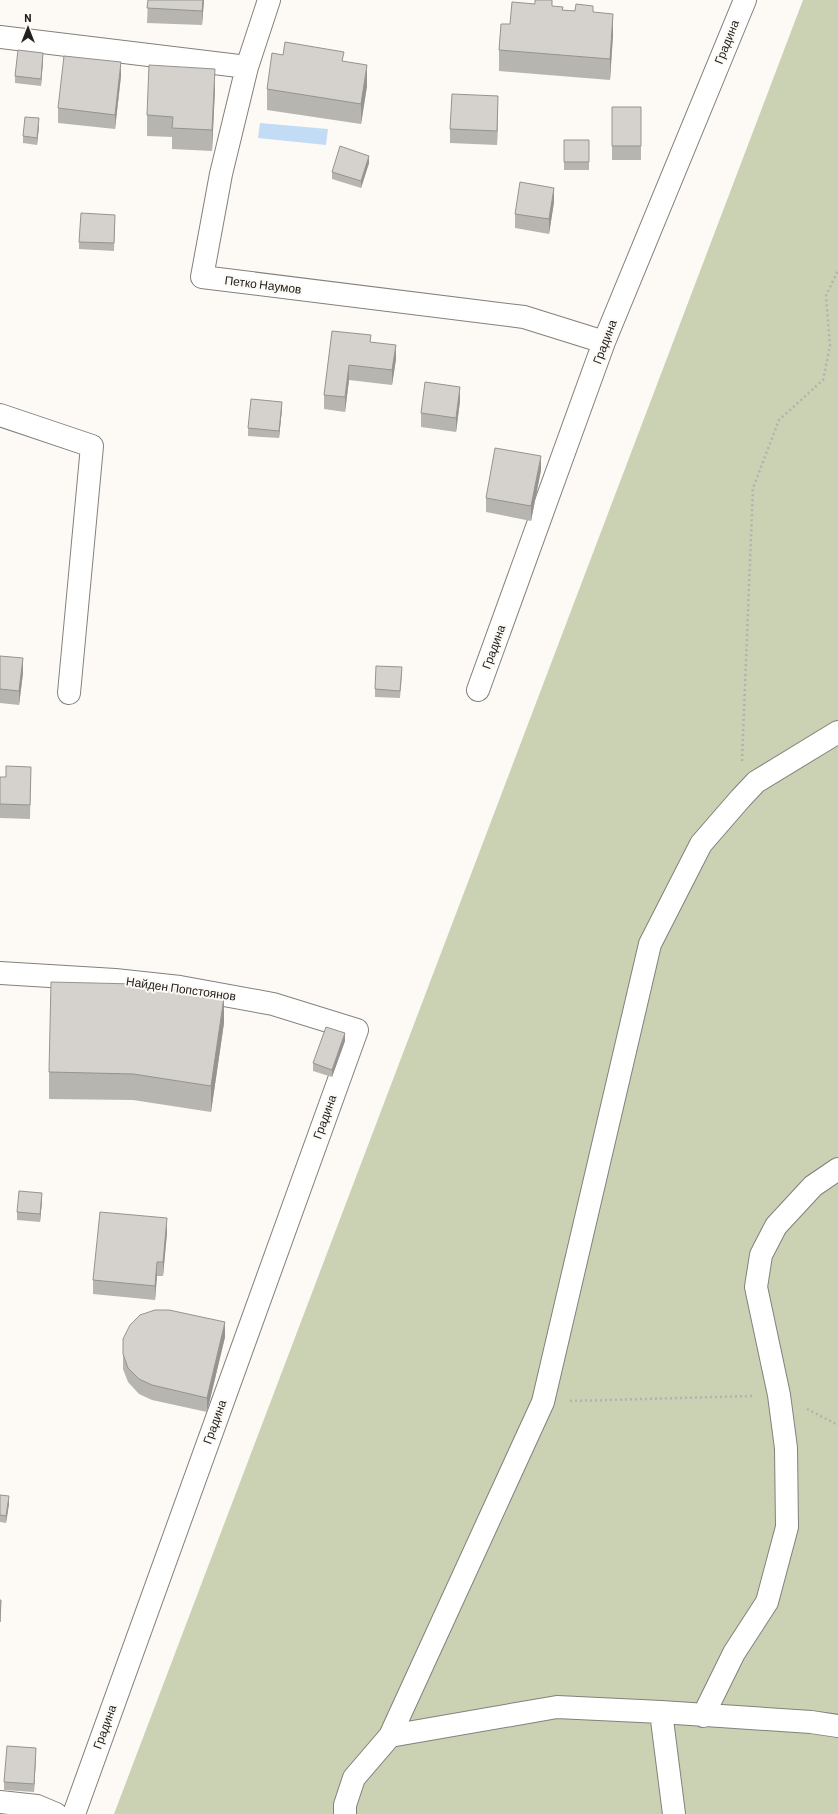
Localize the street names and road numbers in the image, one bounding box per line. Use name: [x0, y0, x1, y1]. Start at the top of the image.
street label: Градина: [711, 17, 742, 66]
street label: Петко Наумов: [224, 272, 302, 297]
street label: Градина: [589, 317, 620, 366]
street label: Градина: [479, 622, 509, 671]
street label: Найден Попстоянов: [125, 973, 237, 1004]
street label: Градина: [310, 1092, 340, 1141]
street label: Градина: [200, 1397, 230, 1446]
street label: Градина: [90, 1702, 120, 1751]

